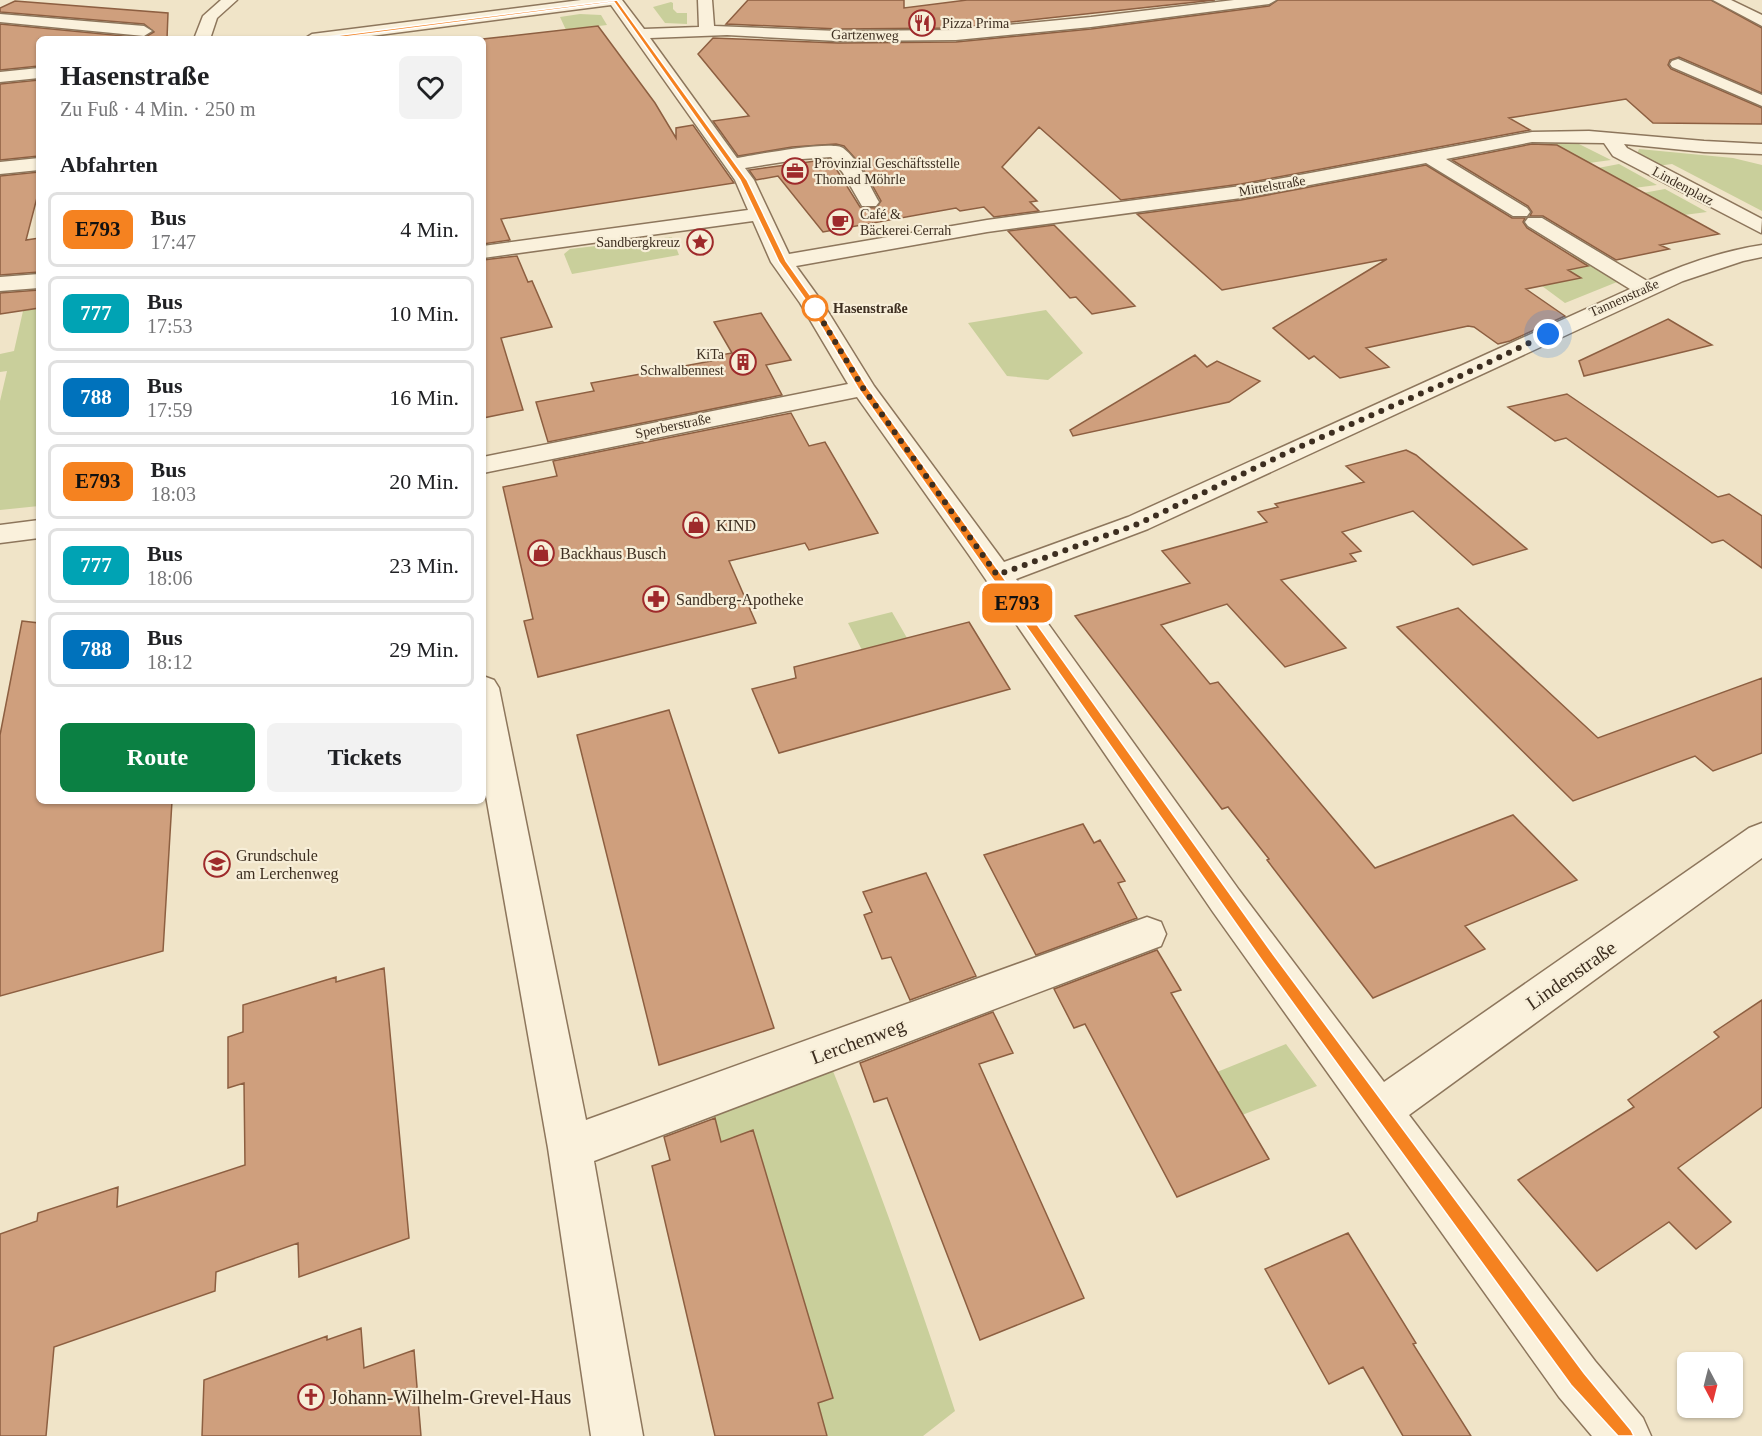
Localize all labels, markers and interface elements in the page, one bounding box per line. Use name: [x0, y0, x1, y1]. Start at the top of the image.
restaurant icon: Pizza Prima: [907, 8, 937, 38]
place label: Pizza Prima: [942, 16, 1010, 31]
street label: Gartzenweg: [831, 27, 899, 43]
button: heart: [399, 56, 462, 119]
text: Hasenstraße: [60, 60, 209, 91]
text: Zu Fuß · 4 Min. · 250 m: [60, 98, 256, 120]
text: Abfahrten: [60, 152, 158, 177]
office icon: Provinzial Geschäftsstelle Thomad Möhrle: [780, 156, 810, 186]
place label: Provinzial Geschäftsstelle Thomad Möhrle: [814, 156, 960, 187]
street label: Lindenplatz: [1650, 164, 1716, 208]
street label: Mittelstraße: [1237, 173, 1307, 199]
text: Bus: [151, 205, 186, 230]
cafe icon: Café & Bäckerei Cerrah: [825, 207, 855, 237]
place label: Café & Bäckerei Cerrah: [860, 207, 951, 238]
text: E793: [75, 217, 121, 241]
text: 4 Min.: [400, 217, 459, 242]
place icon: Sandbergkreuz: [685, 227, 715, 257]
text: 17:47: [151, 231, 196, 253]
place label: Sandbergkreuz: [596, 235, 680, 250]
street label: Tannenstraße: [1587, 276, 1661, 320]
text: Bus: [147, 289, 182, 314]
marker: Hasenstraße: [802, 295, 828, 321]
text: 777: [80, 301, 112, 325]
text: 10 Min.: [389, 301, 459, 326]
place label: Hasenstraße: [833, 301, 908, 316]
text: 17:53: [147, 315, 193, 337]
your location: [1533, 319, 1563, 349]
place label: KiTa Schwalbennest: [640, 347, 725, 378]
building icon: KiTa Schwalbennest: [728, 347, 758, 377]
text: Bus: [147, 373, 182, 398]
text: 788: [80, 385, 112, 409]
text: 16 Min.: [389, 385, 459, 410]
text: 17:59: [147, 399, 193, 421]
street label: Sperberstraße: [634, 411, 712, 441]
text: Bus: [151, 457, 186, 482]
text: E793: [75, 469, 121, 493]
text: 20 Min.: [389, 469, 459, 494]
text: 18:03: [151, 483, 196, 505]
shop icon: KIND: [681, 510, 711, 540]
place label: KIND: [716, 517, 756, 534]
shop icon: Backhaus Busch: [526, 538, 556, 568]
text: Bus: [147, 541, 182, 566]
place label: Backhaus Busch: [560, 545, 666, 562]
text: 777: [80, 553, 112, 577]
text: 23 Min.: [389, 553, 459, 578]
text: 18:06: [147, 567, 193, 589]
pharmacy icon: Sandberg-Apotheke: [641, 584, 671, 614]
line badge: E793: [975, 584, 1059, 622]
place label: Sandberg-Apotheke: [676, 591, 804, 609]
text: E793: [994, 591, 1040, 615]
text: Bus: [147, 625, 182, 650]
text: 788: [80, 637, 112, 661]
text: 29 Min.: [389, 637, 459, 662]
text: 18:12: [147, 651, 193, 673]
button: Route: [60, 723, 255, 792]
button: Tickets: [267, 723, 462, 792]
place label: Grundschule am Lerchenweg: [236, 847, 339, 883]
school or university icon: Grundschule am Lerchenweg: [202, 849, 232, 879]
street label: Lindenstraße: [1522, 936, 1620, 1014]
street label: Lerchenweg: [808, 1014, 909, 1069]
north arrow: [1677, 1352, 1743, 1418]
map controls: [1677, 1352, 1743, 1418]
church icon: Johann-Wilhelm-Grevel-Haus: [296, 1382, 326, 1412]
place label: Johann-Wilhelm-Grevel-Haus: [330, 1386, 572, 1408]

